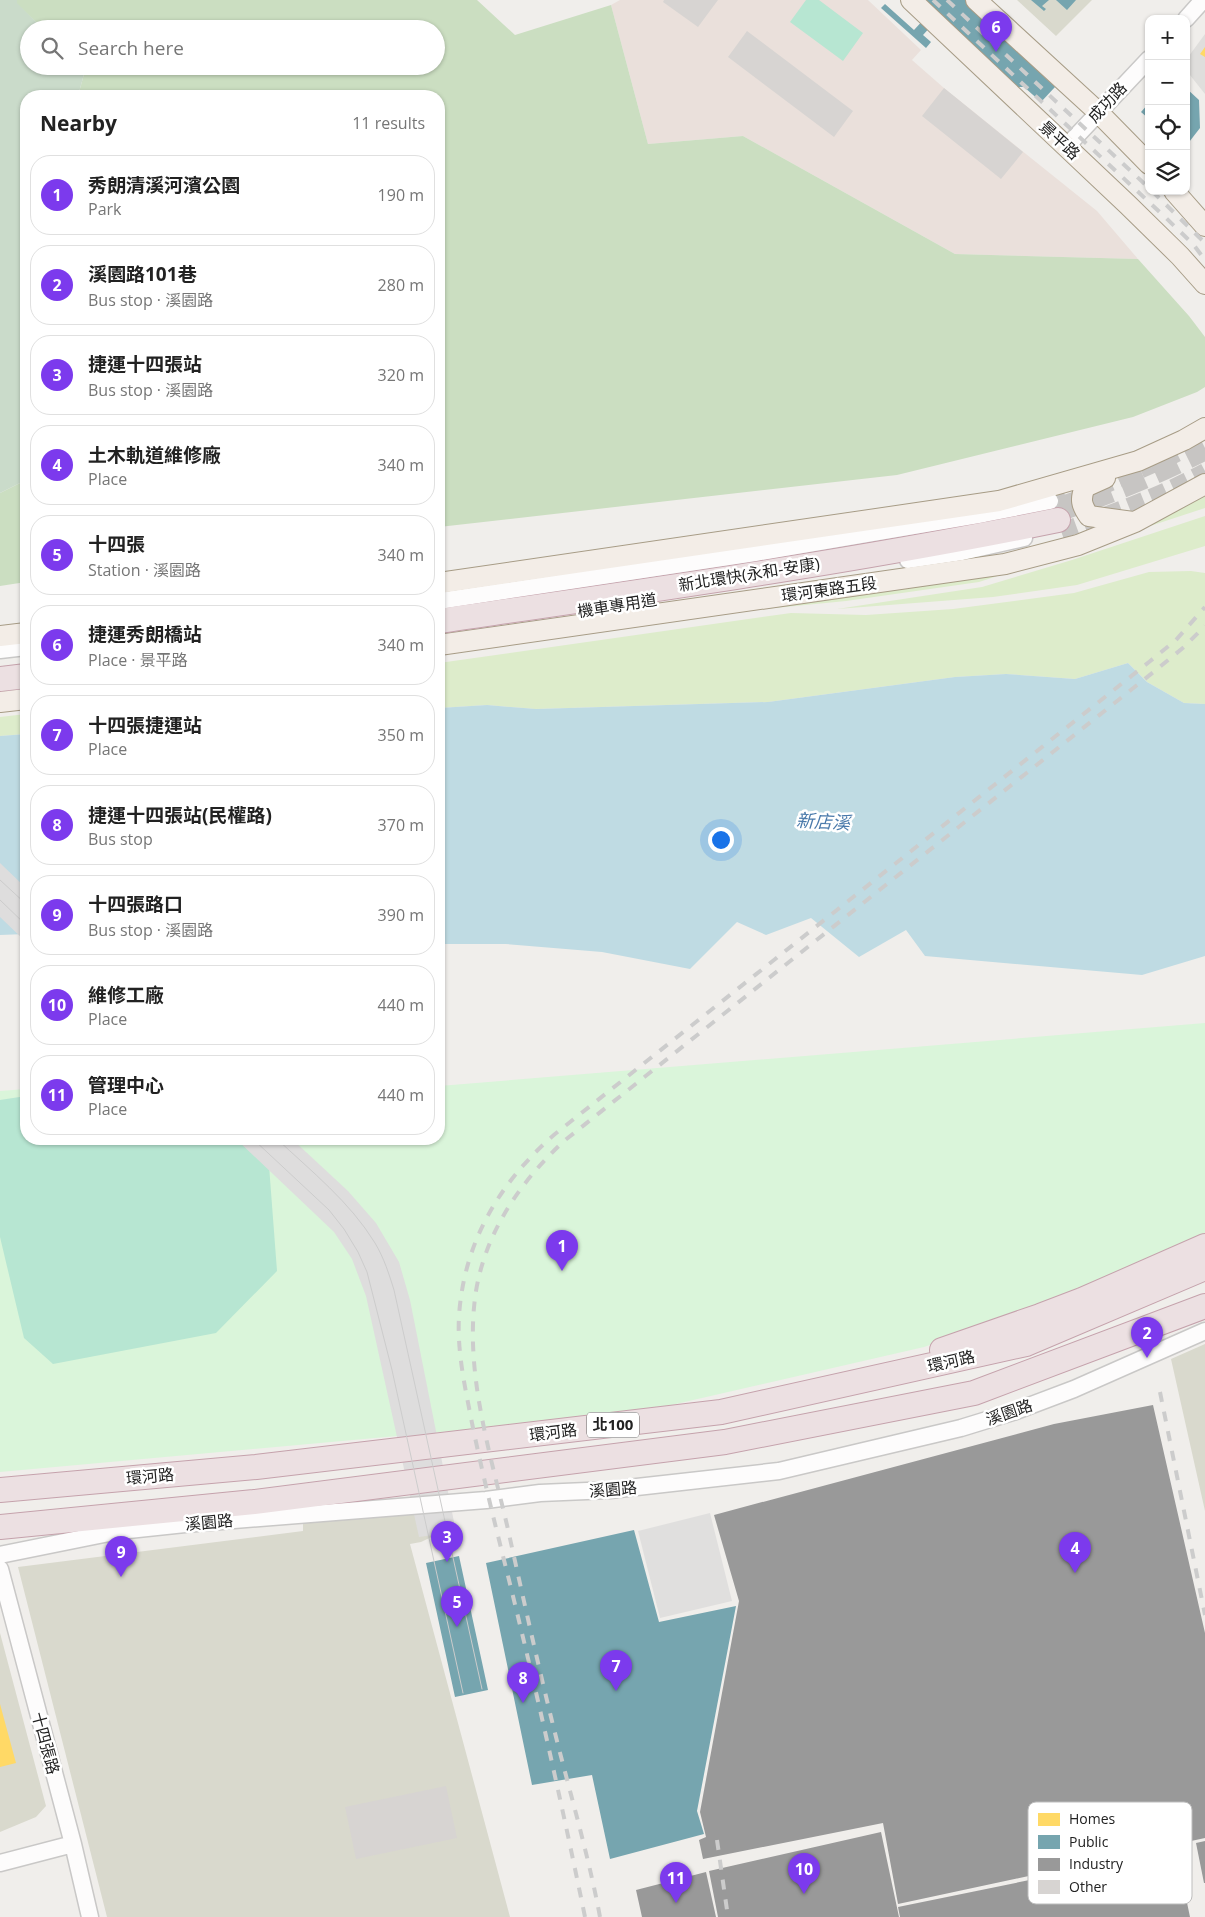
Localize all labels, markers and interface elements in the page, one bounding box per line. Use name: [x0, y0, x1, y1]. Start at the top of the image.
pin: 6: [980, 11, 1012, 52]
map controls: [1145, 15, 1190, 195]
button: +: [1145, 15, 1190, 60]
search box: [20, 20, 445, 75]
icon: search: [38, 34, 66, 62]
text: Search here: [78, 35, 184, 61]
button: −: [1145, 60, 1190, 105]
street label: 成功路: [1083, 77, 1131, 127]
button: locate: [1145, 105, 1190, 150]
text: Nearby: [40, 109, 117, 137]
text: 11 results: [352, 112, 425, 134]
street label: 景平路: [1035, 116, 1085, 164]
button: layers: [1145, 150, 1190, 195]
text: 秀朗清溪河濱公園: [88, 172, 240, 198]
text: 1: [52, 184, 62, 206]
text: 190 m: [378, 184, 424, 206]
text: Park: [88, 198, 121, 220]
text: 溪園路101巷: [88, 261, 197, 287]
text: 2: [52, 274, 62, 296]
text: 280 m: [378, 274, 424, 296]
text: Bus stop · 溪園路: [88, 289, 213, 311]
text: 捷運十四張站: [88, 351, 202, 377]
text: 3: [52, 364, 62, 386]
text: 320 m: [378, 364, 424, 386]
text: Bus stop · 溪園路: [88, 379, 213, 401]
text: 土木軌道維修廠: [88, 442, 221, 468]
text: 4: [52, 454, 62, 476]
text: 340 m: [378, 454, 424, 476]
text: Place: [88, 468, 127, 490]
text: 十四張: [88, 531, 145, 557]
text: 5: [52, 544, 62, 566]
text: 340 m: [378, 544, 424, 566]
street label: 新北環快(永和-安康): [677, 552, 821, 596]
text: Station · 溪園路: [88, 559, 201, 581]
street label: 環河東路五段: [780, 571, 878, 607]
street label: 機車專用道: [576, 588, 658, 622]
text: 捷運秀朗橋站: [88, 621, 202, 647]
text: 6: [52, 634, 62, 656]
text: 340 m: [378, 634, 424, 656]
text: Place · 景平路: [88, 649, 188, 671]
text: 十四張捷運站: [88, 712, 202, 738]
text: 7: [52, 724, 62, 746]
text: 350 m: [378, 724, 424, 746]
text: Place: [88, 738, 127, 760]
text: 捷運十四張站(民權路): [88, 802, 272, 828]
water label: 新店溪: [795, 808, 854, 835]
text: 8: [52, 814, 62, 836]
text: 370 m: [378, 814, 424, 836]
your location: [708, 827, 734, 853]
text: Bus stop: [88, 828, 153, 850]
text: 十四張路口: [88, 891, 183, 917]
text: 9: [52, 904, 62, 926]
text: 390 m: [378, 904, 424, 926]
text: Bus stop · 溪園路: [88, 919, 213, 941]
text: 維修工廠: [88, 982, 164, 1008]
text: 10: [48, 994, 66, 1016]
text: 440 m: [378, 994, 424, 1016]
text: Place: [88, 1008, 127, 1030]
text: 管理中心: [88, 1072, 164, 1098]
text: 11: [48, 1084, 66, 1106]
text: 440 m: [378, 1084, 424, 1106]
text: Place: [88, 1098, 127, 1120]
pin: 1: [546, 1230, 578, 1271]
pin: 2: [1131, 1317, 1163, 1358]
street label: 環河路: [925, 1345, 977, 1377]
street label: 溪園路: [983, 1394, 1035, 1430]
road number: 北100: [587, 1412, 639, 1438]
street label: 環河路: [528, 1418, 578, 1446]
street label: 環河路: [125, 1463, 175, 1489]
street label: 溪園路: [588, 1476, 638, 1502]
street label: 溪園路: [184, 1509, 234, 1535]
pin: 3: [431, 1521, 463, 1562]
pin: 4: [1059, 1532, 1091, 1573]
pin: 9: [105, 1536, 137, 1577]
pin: 5: [441, 1586, 473, 1627]
pin: 7: [600, 1650, 632, 1691]
pin: 8: [507, 1662, 539, 1703]
street label: 十四張路: [27, 1709, 65, 1777]
legend: [1028, 1802, 1192, 1904]
text: Homes: [1069, 1809, 1116, 1828]
text: Public: [1069, 1832, 1109, 1851]
pin: 10: [788, 1853, 820, 1894]
text: Industry: [1069, 1854, 1124, 1873]
pin: 11: [660, 1862, 692, 1903]
text: Other: [1069, 1877, 1107, 1896]

